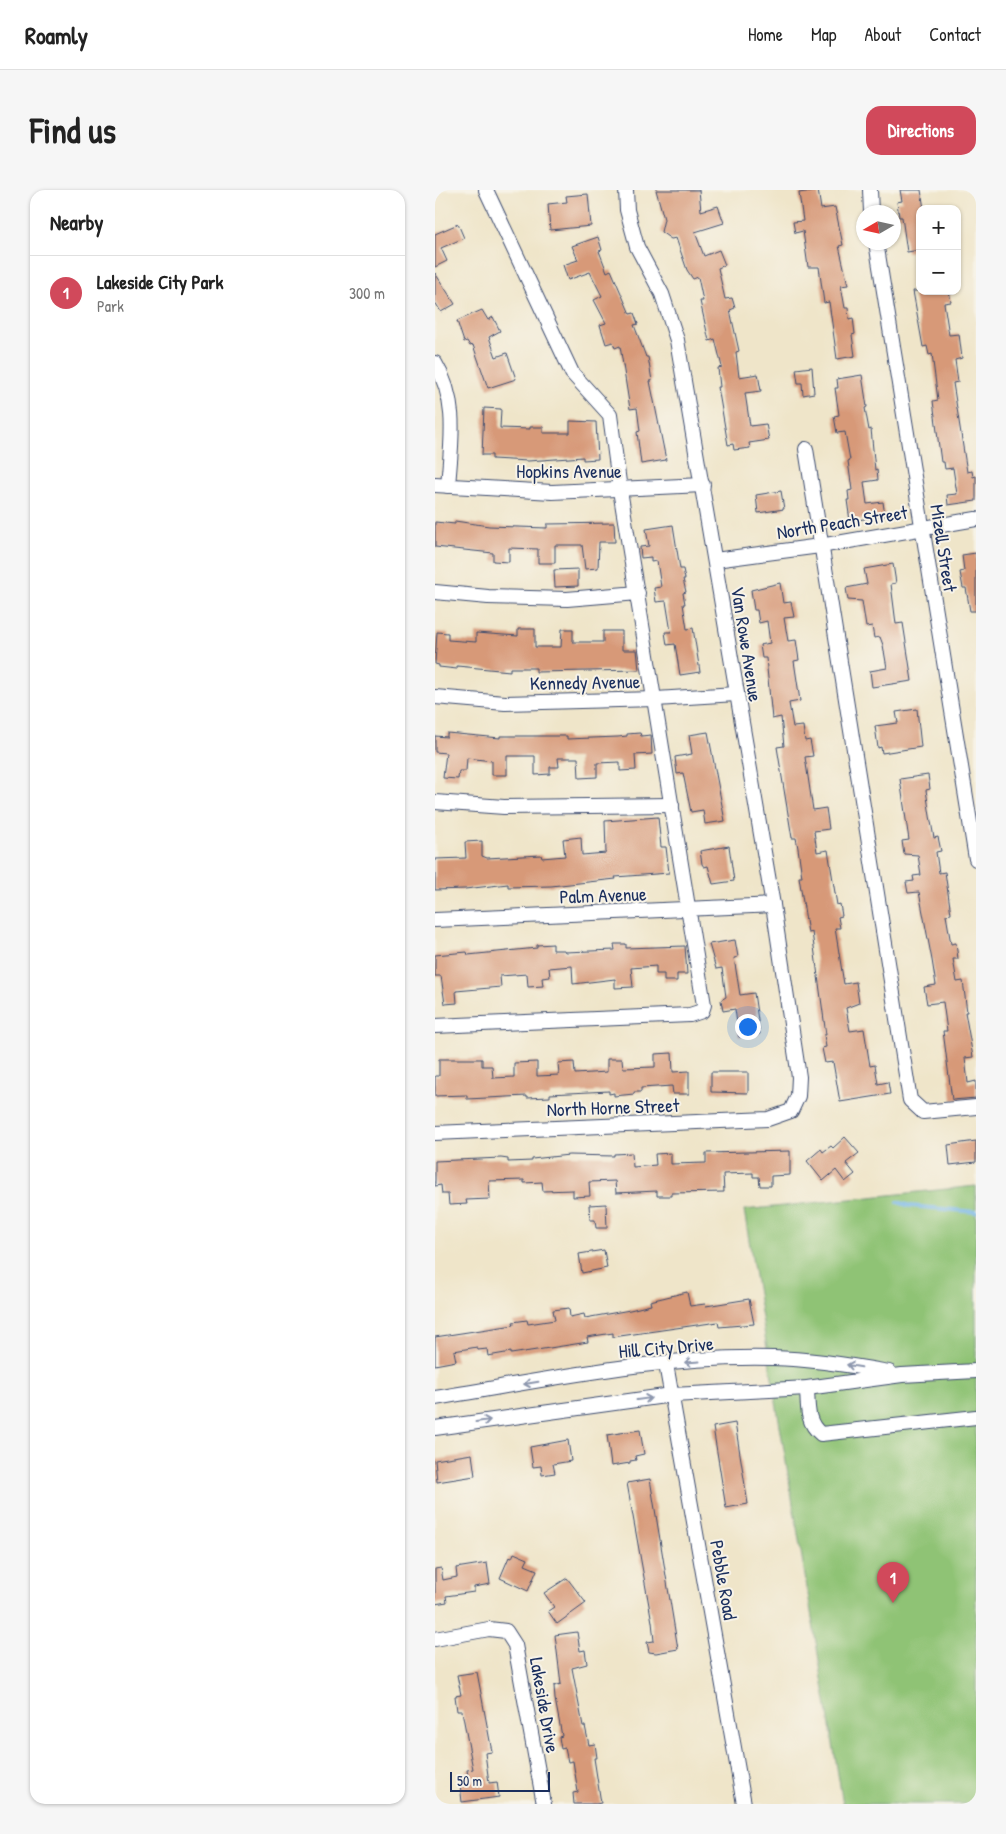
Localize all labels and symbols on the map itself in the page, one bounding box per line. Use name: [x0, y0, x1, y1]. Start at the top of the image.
north arrow: [856, 205, 901, 250]
street label: Hopkins Avenue: [516, 458, 622, 484]
street label: North Peach Street: [775, 499, 910, 545]
street label: Mizell Street: [924, 502, 964, 594]
street label: Van Rowe Avenue: [725, 585, 769, 704]
street label: Kennedy Avenue: [530, 668, 641, 696]
street label: Palm Avenue: [559, 880, 647, 910]
your location: [735, 1014, 761, 1040]
street label: North Horne Street: [546, 1092, 680, 1122]
street label: Hill City Drive: [618, 1330, 715, 1364]
one-way arrow: [684, 1357, 700, 1366]
one-way arrow: [846, 1361, 862, 1370]
one-way arrow: [523, 1378, 539, 1388]
one-way arrow: [636, 1394, 652, 1404]
one-way arrow: [475, 1416, 491, 1426]
street label: Pebble Road: [704, 1538, 744, 1622]
pin: 1: [877, 1562, 909, 1603]
street label: Lakeside Drive: [524, 1655, 566, 1755]
scale bar: [450, 1769, 550, 1792]

